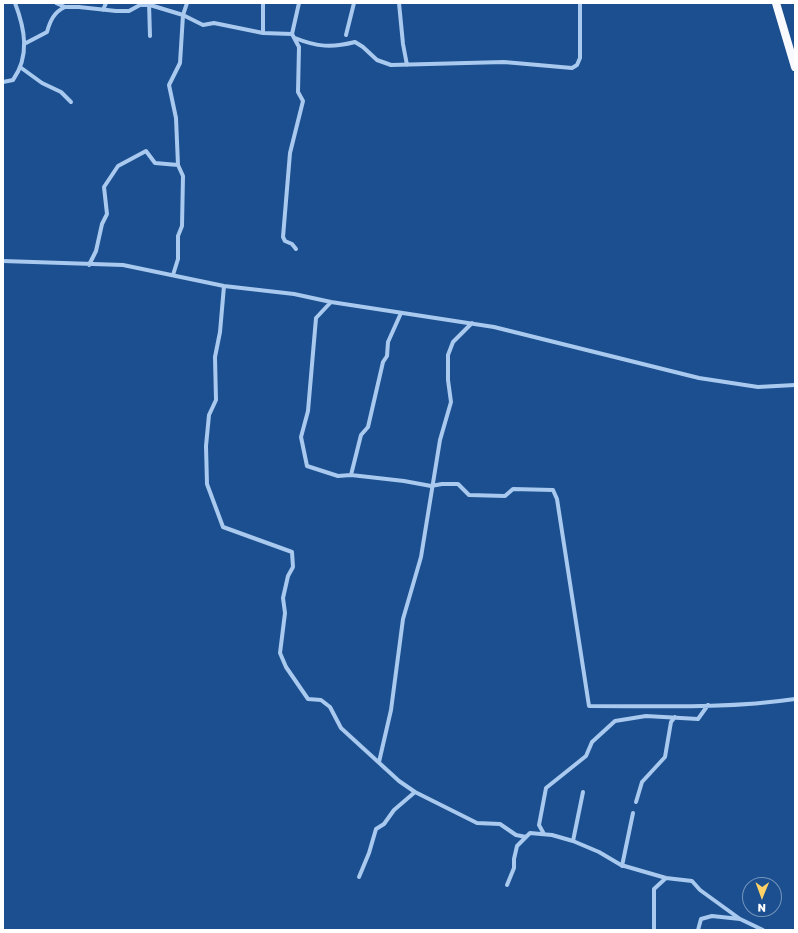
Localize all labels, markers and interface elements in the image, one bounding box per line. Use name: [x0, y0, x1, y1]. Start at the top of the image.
north arrow: [742, 877, 782, 917]
text: N: [757, 902, 766, 915]

